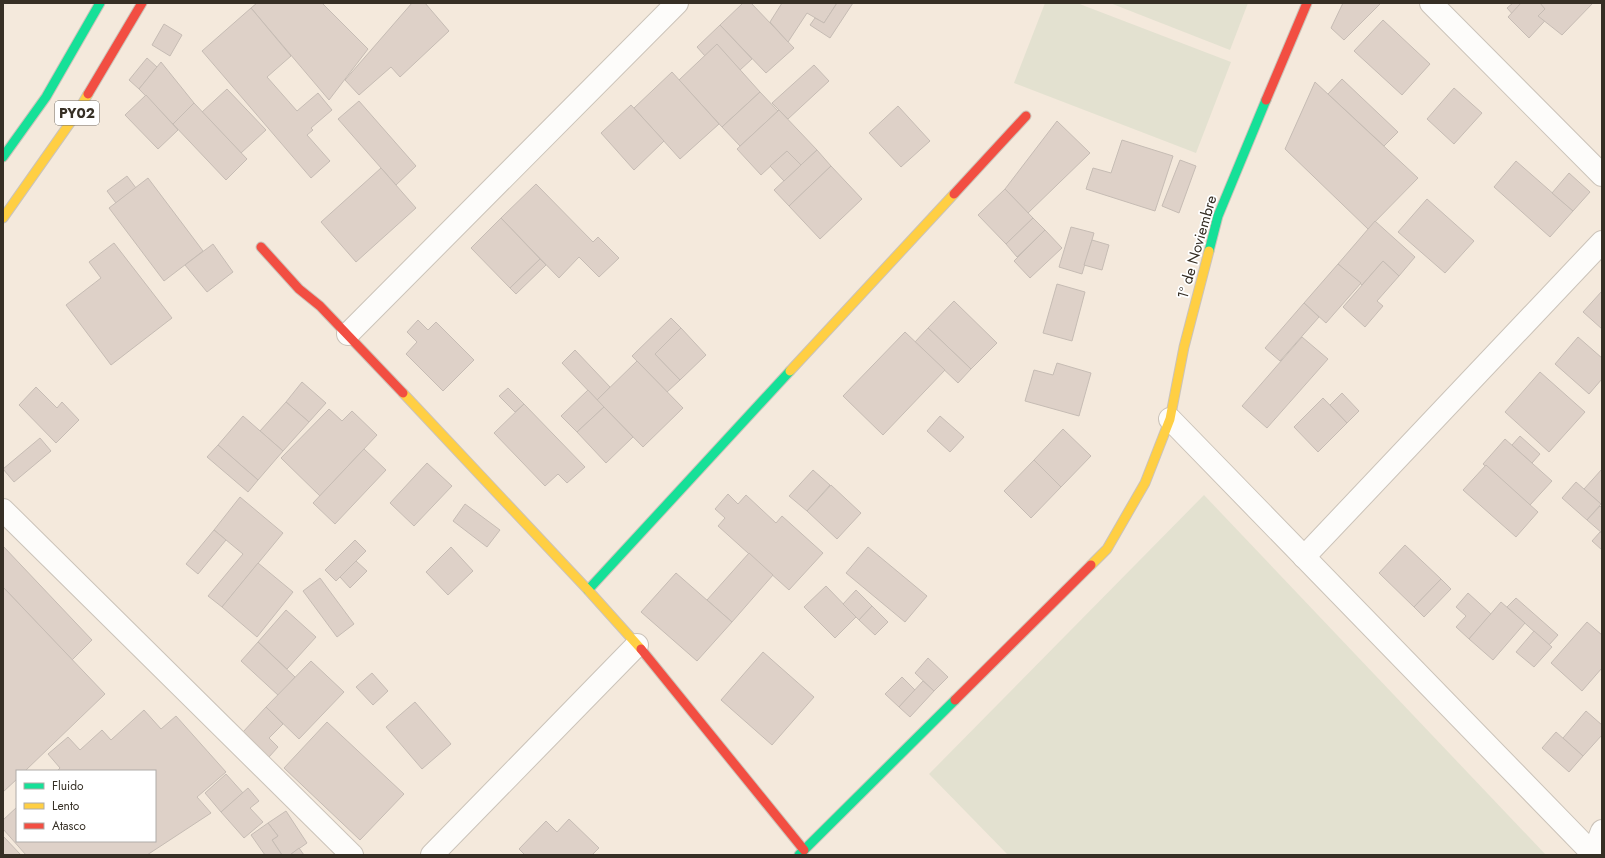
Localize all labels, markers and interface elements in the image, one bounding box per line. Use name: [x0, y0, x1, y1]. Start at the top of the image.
road number: PY02: [55, 101, 99, 125]
street label: 1º de Noviembre: [1172, 192, 1222, 301]
legend: [16, 770, 156, 842]
text: Fluido: [52, 777, 84, 795]
text: Lento: [52, 797, 80, 815]
text: Atasco: [52, 817, 86, 835]

